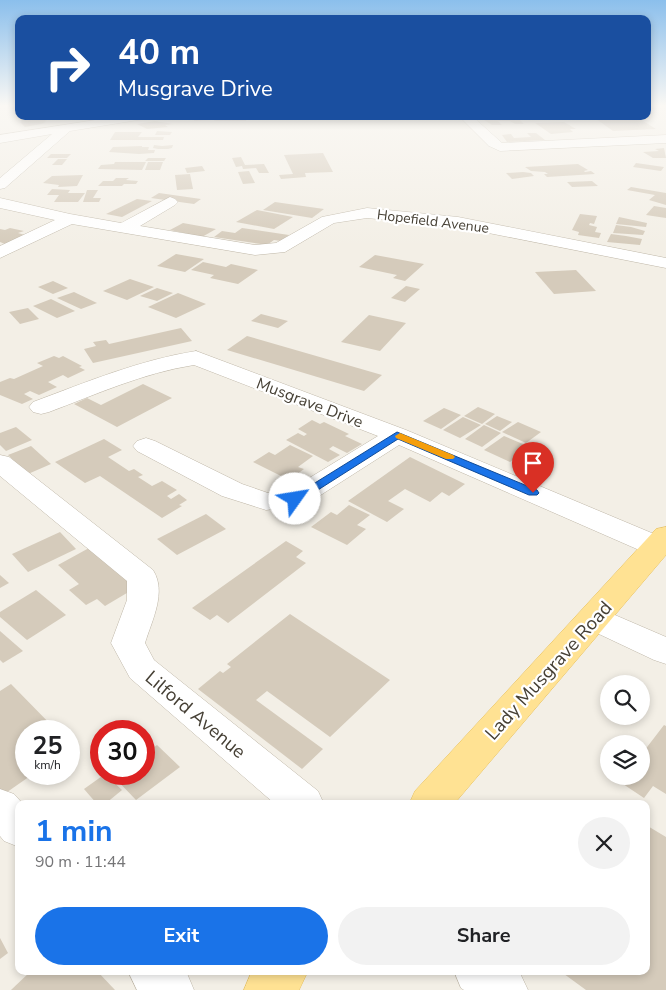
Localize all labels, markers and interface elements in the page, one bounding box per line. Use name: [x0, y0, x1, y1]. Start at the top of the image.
text: 40 m: [118, 29, 200, 76]
icon: right: [35, 35, 100, 100]
text: Musgrave Drive: [118, 74, 273, 104]
street label: Hopefield Avenue: [376, 205, 490, 238]
street label: Musgrave Drive: [253, 373, 366, 433]
pin: [512, 442, 554, 493]
icon: arrive: [519, 449, 547, 477]
position arrow: [268, 472, 320, 524]
street label: Lady Musgrave Road: [479, 596, 618, 746]
street label: Lilford Avenue: [139, 665, 251, 765]
map controls: [600, 675, 650, 785]
button: search: [600, 675, 650, 725]
speed limit sign: 30: [90, 720, 155, 785]
text: 25: [32, 729, 63, 763]
button: layers: [600, 735, 650, 785]
text: km/h: [34, 757, 61, 773]
text: 1 min: [35, 811, 113, 852]
button: close: [578, 817, 630, 869]
text: 90 m · 11:44: [35, 851, 126, 873]
button: Exit: [35, 907, 328, 965]
button: Share: [338, 907, 630, 965]

